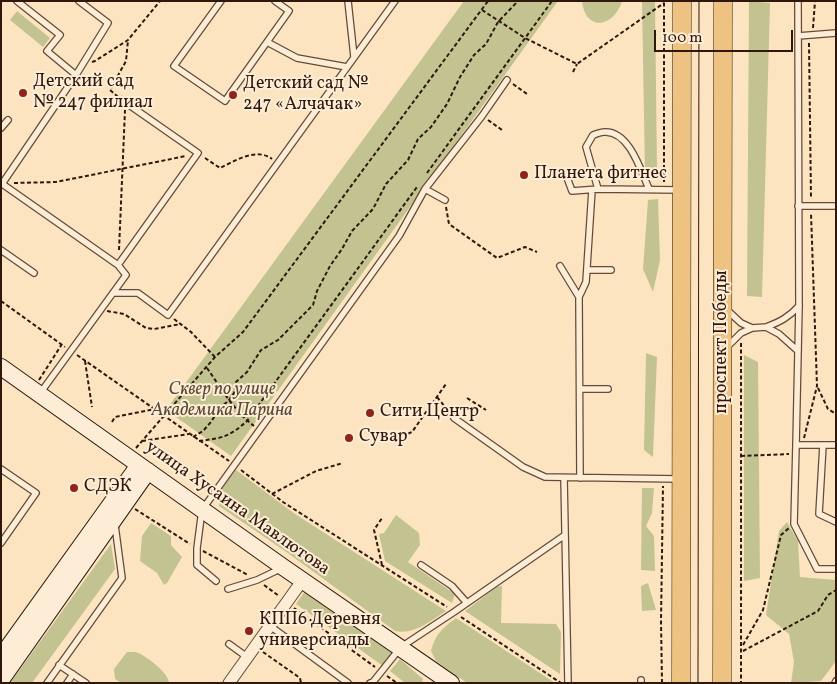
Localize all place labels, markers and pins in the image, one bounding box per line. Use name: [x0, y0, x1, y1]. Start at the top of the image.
place label: Детский сад № 247 филиал: [33, 72, 153, 115]
place label: Детский сад № 247 «Алчачак»: [243, 74, 368, 116]
marker: Детский сад № 247 филиал: [17, 87, 29, 99]
marker: Детский сад № 247 «Алчачак»: [227, 89, 239, 101]
place label: Планета фитнес: [534, 164, 667, 186]
marker: Планета фитнес: [518, 169, 530, 181]
place label: Сити Центр: [380, 402, 479, 424]
marker: Сити Центр: [364, 407, 376, 419]
place label: Сувар: [359, 427, 408, 449]
marker: Сувар: [343, 432, 355, 444]
place label: СДЭК: [84, 477, 132, 499]
marker: СДЭК: [68, 482, 80, 494]
place label: КПП6 Деревня универсиады: [259, 610, 381, 652]
marker: КПП6 Деревня универсиады: [243, 625, 255, 637]

